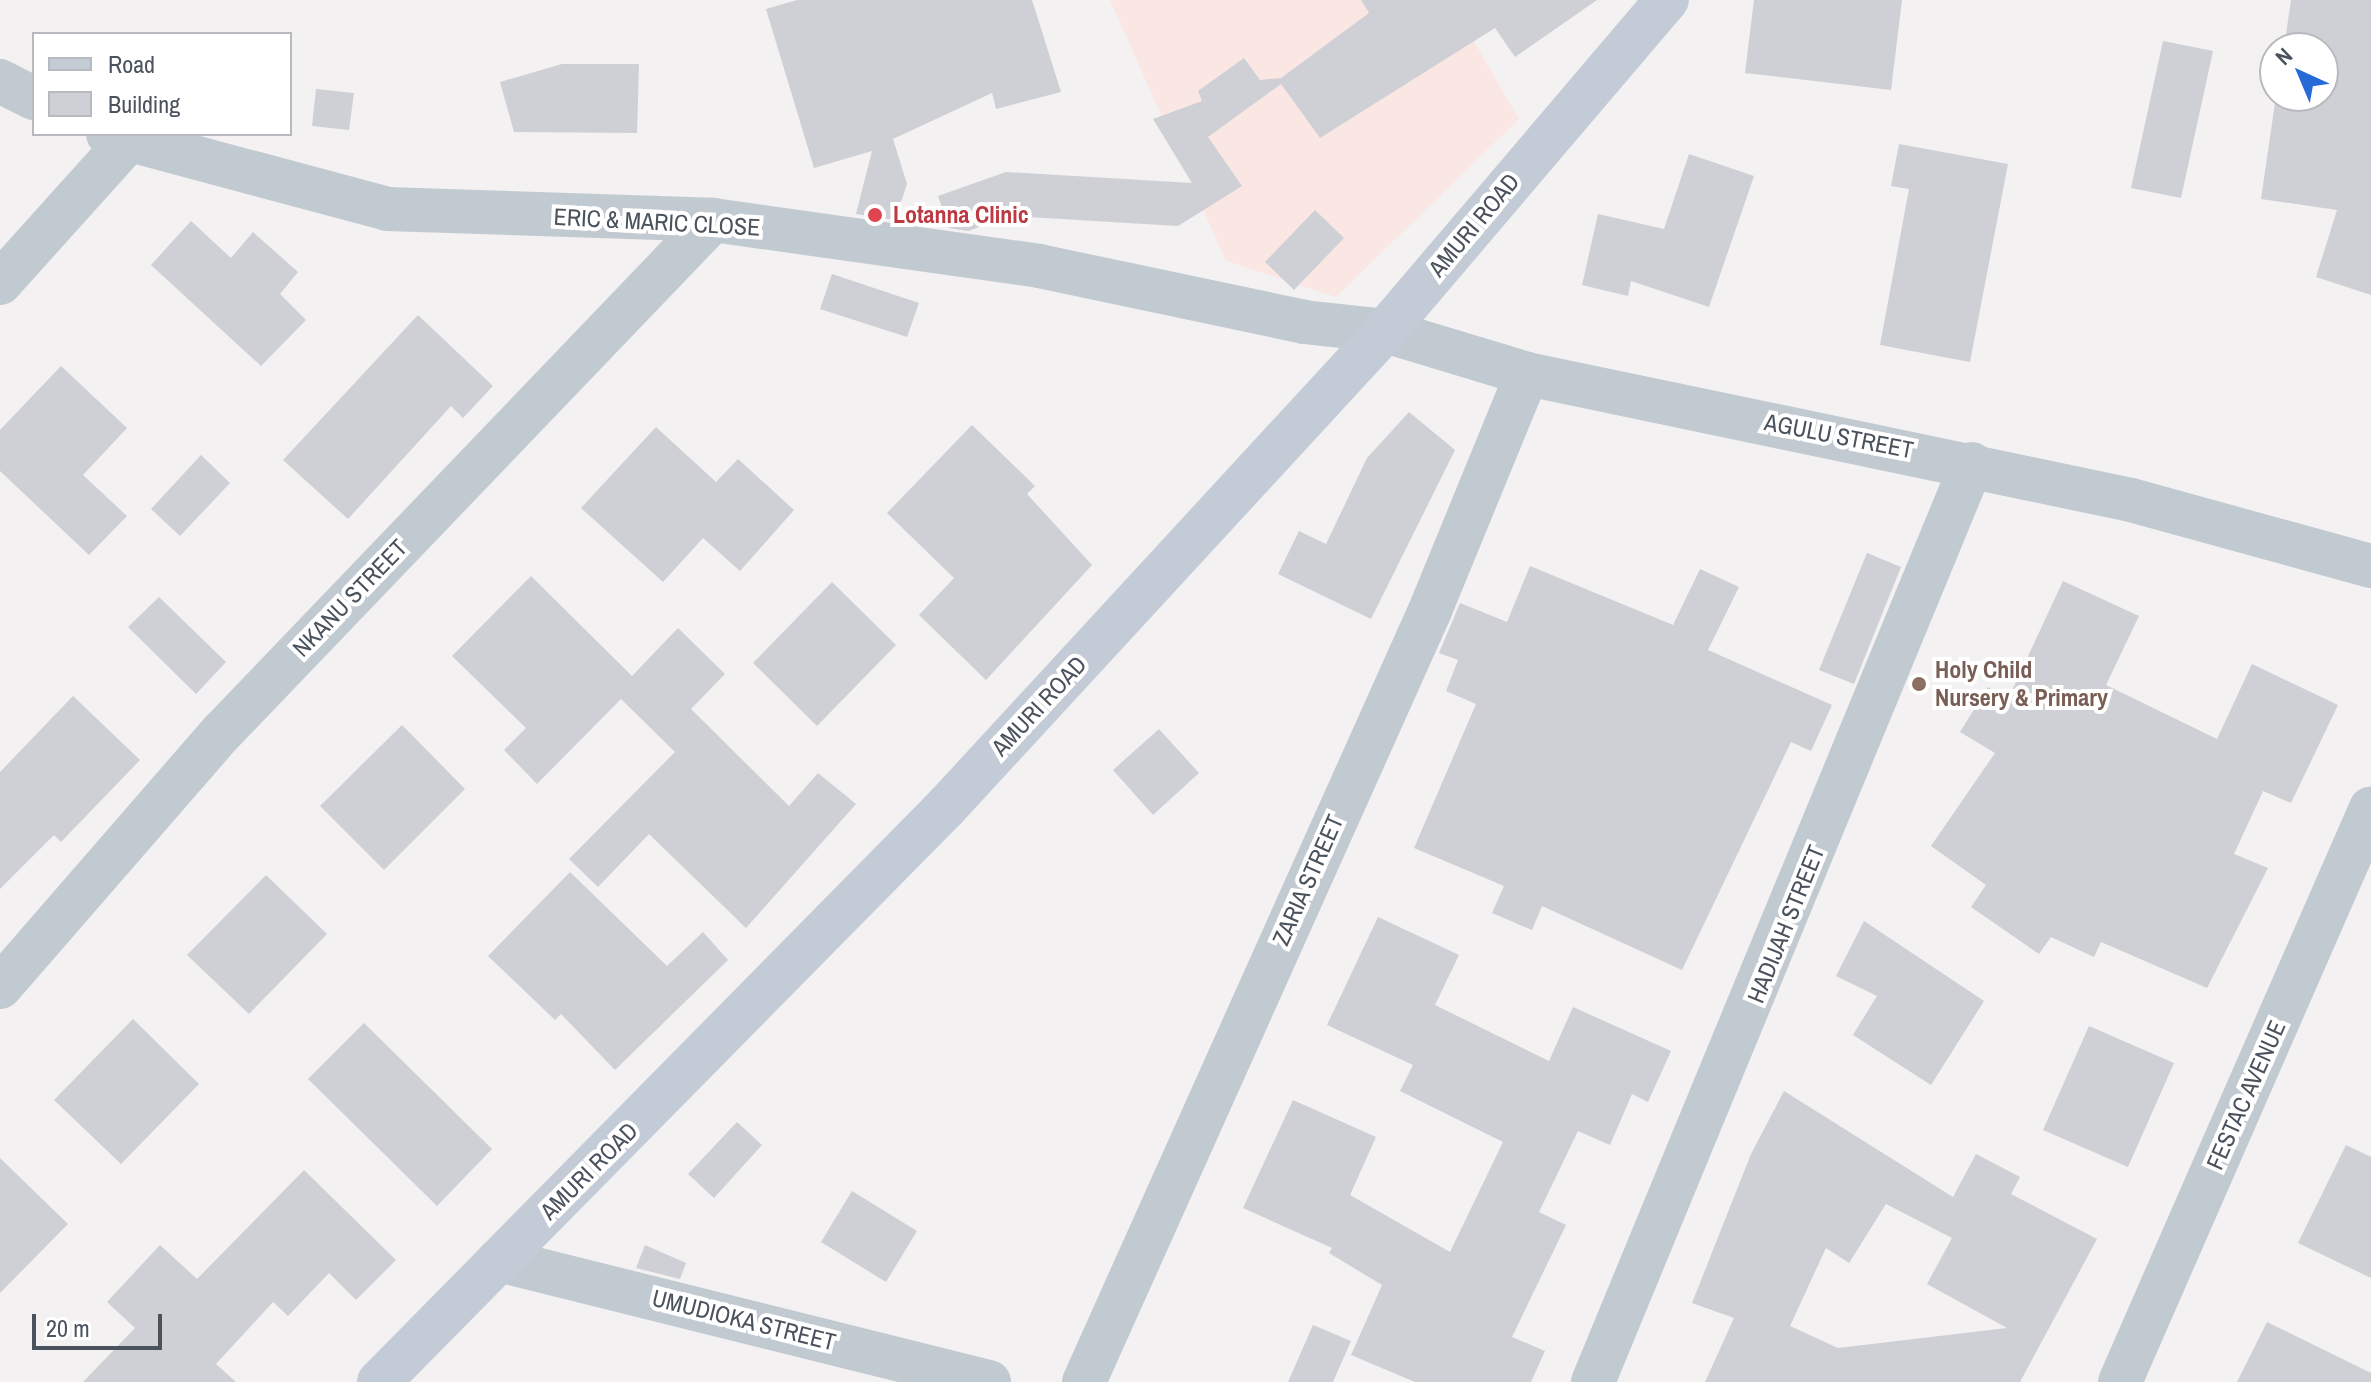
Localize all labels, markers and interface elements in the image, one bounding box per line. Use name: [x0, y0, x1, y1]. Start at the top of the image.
legend: [32, 32, 292, 136]
north arrow: [2259, 32, 2339, 112]
text: N: [2269, 41, 2299, 71]
text: Road: [108, 48, 155, 80]
text: Building: [108, 88, 180, 120]
street label: AMURI ROAD: [1423, 168, 1525, 282]
place label: Lotanna Clinic: [893, 201, 1029, 229]
street label: ERIC & MARIC CLOSE: [553, 202, 761, 242]
marker: Lotanna Clinic: [864, 204, 886, 226]
street label: AGULU STREET: [1762, 407, 1916, 465]
street label: NKANU STREET: [287, 533, 413, 663]
street label: AMURI ROAD: [986, 650, 1092, 762]
place label: Holy Child Nursery & Primary: [1935, 656, 2108, 712]
marker: Holy Child Nursery & Primary: [1910, 675, 1928, 693]
street label: ZARIA STREET: [1266, 810, 1350, 950]
street label: HADIJAH STREET: [1741, 841, 1831, 1007]
street label: FESTAC AVENUE: [2200, 1016, 2292, 1174]
street label: AMURI ROAD: [534, 1116, 644, 1226]
street label: UMUDIOKA STREET: [649, 1283, 839, 1357]
scale bar: [36, 1298, 166, 1348]
text: 20 m: [46, 1312, 90, 1344]

